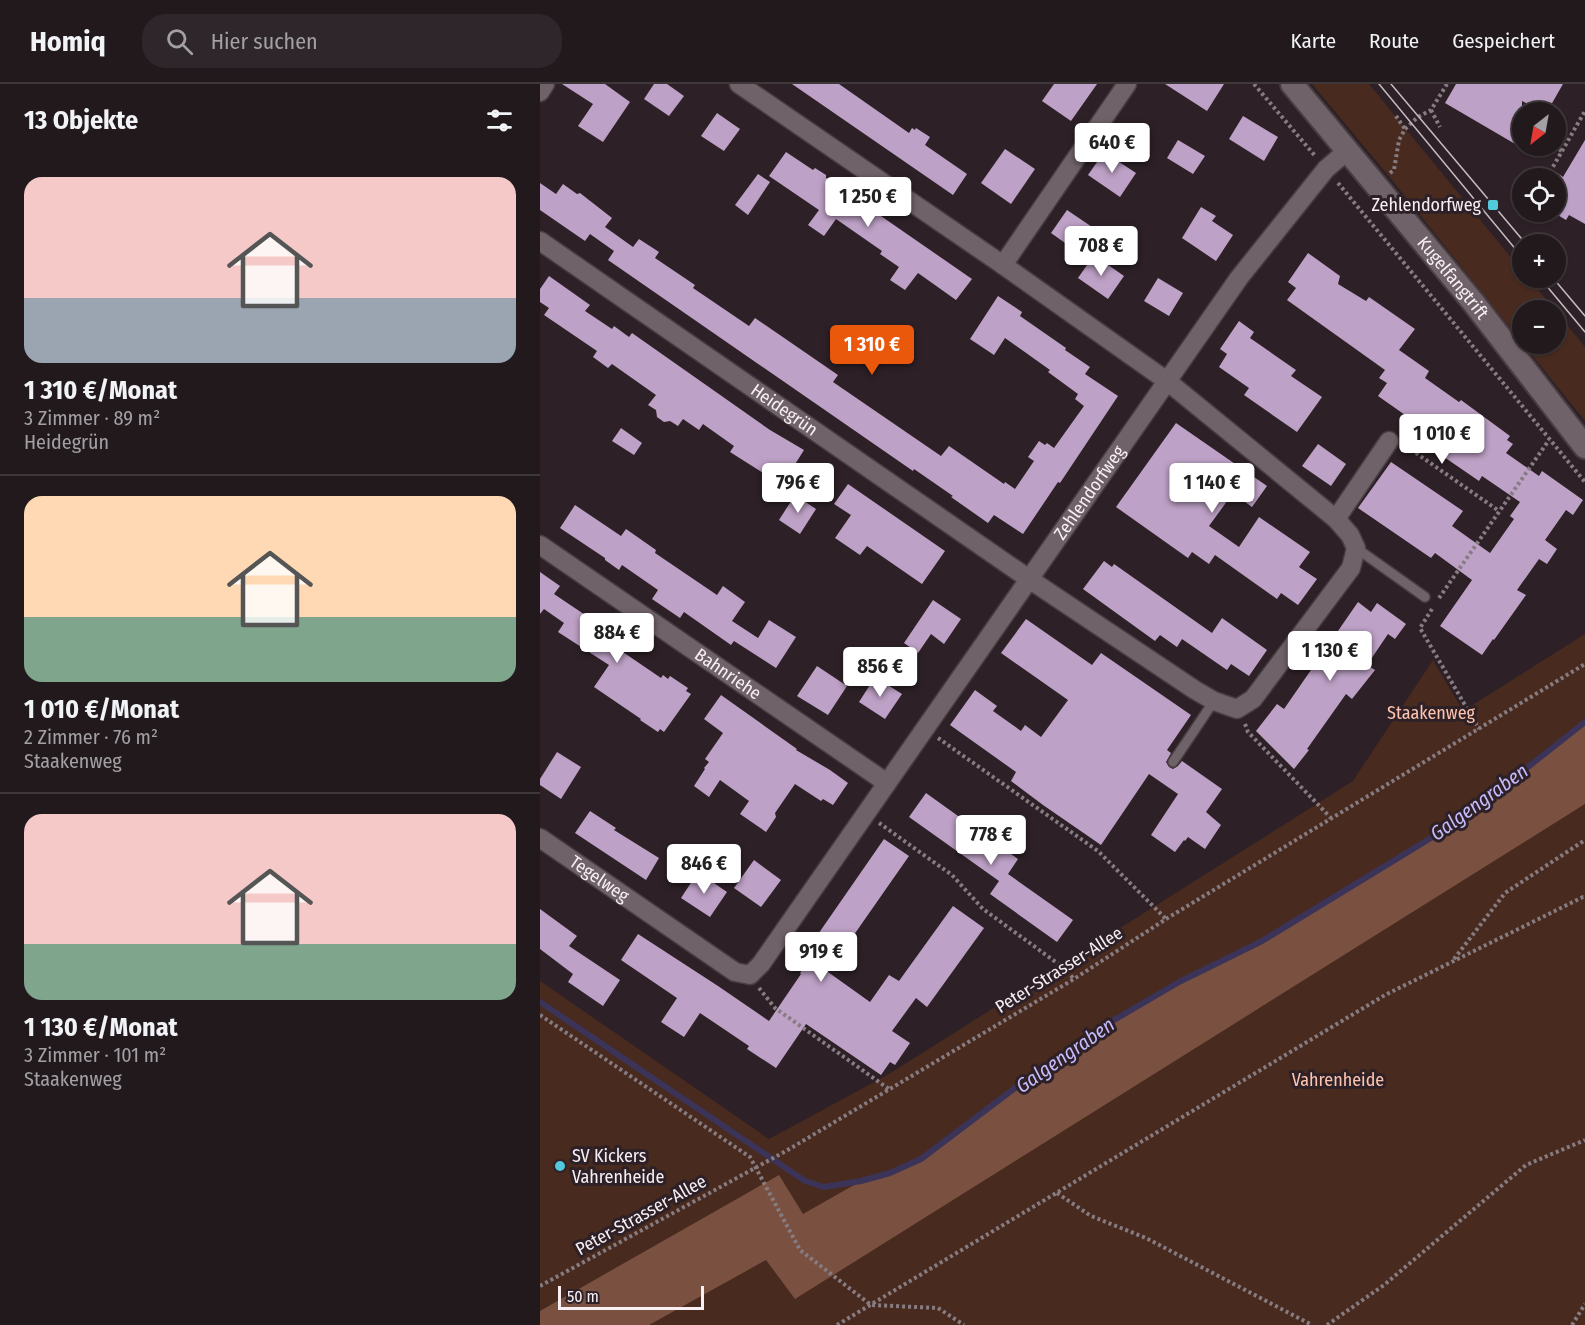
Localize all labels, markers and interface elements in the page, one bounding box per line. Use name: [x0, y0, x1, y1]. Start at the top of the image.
search box: [142, 14, 562, 68]
text: Homiq: [30, 25, 106, 58]
icon: search: [163, 25, 196, 58]
text: Hier suchen: [211, 28, 318, 55]
text: Karte: [1291, 28, 1336, 54]
text: Route: [1369, 28, 1419, 54]
text: Gespeichert: [1452, 28, 1555, 54]
north arrow: [1512, 102, 1566, 156]
map controls: [1512, 102, 1566, 354]
icon: filters: [483, 104, 516, 137]
text: 13 Objekte: [24, 105, 138, 136]
pin: 640 €: [1070, 123, 1154, 174]
text: 640 €: [1089, 130, 1135, 154]
button: locate: [1512, 168, 1566, 222]
pin: 1 250 €: [813, 177, 923, 228]
text: 1 250 €: [839, 184, 897, 208]
place label: Zehlendorfweg: [1371, 194, 1482, 216]
marker: Zehlendorfweg: [1486, 198, 1500, 212]
icon: home: [216, 216, 324, 324]
pin: 708 €: [1059, 226, 1143, 277]
street label: Kugelfangtrift: [1412, 232, 1493, 324]
text: 708 €: [1079, 233, 1123, 257]
button: +: [1512, 234, 1566, 288]
button: −: [1512, 300, 1566, 354]
pin: 1 310 €: [817, 325, 927, 376]
text: 1 310 €: [844, 332, 900, 356]
text: 1 310 €/Monat: [24, 375, 177, 406]
street label: Heidegrün: [747, 379, 822, 441]
text: 3 Zimmer · 89 m²: [24, 406, 160, 430]
pin: 1 010 €: [1387, 414, 1497, 465]
text: 1 010 €: [1413, 421, 1471, 445]
text: Heidegrün: [24, 430, 109, 454]
street label: Zehlendorfweg: [1049, 441, 1130, 544]
pin: 796 €: [756, 463, 840, 514]
pin: 1 140 €: [1157, 463, 1267, 514]
text: 796 €: [776, 470, 820, 494]
text: 1 140 €: [1183, 470, 1241, 494]
icon: home: [216, 535, 324, 643]
pin: 884 €: [575, 613, 659, 664]
text: 884 €: [594, 620, 640, 644]
pin: 1 130 €: [1275, 631, 1385, 682]
text: 1 130 €: [1302, 638, 1358, 662]
street label: Bahnriehe: [691, 643, 766, 705]
pin: 856 €: [838, 647, 922, 698]
text: 856 €: [857, 654, 903, 678]
text: 1 010 €/Monat: [24, 694, 179, 725]
park label: Staakenweg: [1387, 702, 1476, 724]
text: 2 Zimmer · 76 m²: [24, 725, 158, 749]
text: Staakenweg: [24, 749, 122, 773]
water label: Galgengraben: [1425, 759, 1533, 845]
pin: 778 €: [949, 815, 1033, 866]
text: 778 €: [970, 822, 1012, 846]
pin: 846 €: [662, 844, 746, 895]
street label: Tegelweg: [565, 851, 634, 907]
text: 846 €: [681, 851, 727, 875]
icon: home: [216, 853, 324, 961]
street label: Peter-Strasser-Allee: [991, 922, 1127, 1018]
pin: 919 €: [779, 932, 863, 983]
text: 919 €: [799, 939, 843, 963]
text: 1 130 €/Monat: [24, 1012, 178, 1043]
water label: Galgengraben: [1011, 1012, 1119, 1098]
text: 3 Zimmer · 101 m²: [24, 1043, 166, 1067]
text: Staakenweg: [24, 1067, 122, 1091]
park label: Vahrenheide: [1292, 1069, 1384, 1091]
place label: SV Kickers Vahrenheide: [572, 1145, 664, 1188]
marker: SV Kickers Vahrenheide: [553, 1159, 567, 1173]
street label: Peter-Strasser-Allee: [572, 1170, 710, 1260]
scale bar: [558, 1283, 704, 1310]
text: 50 m: [567, 1287, 599, 1306]

